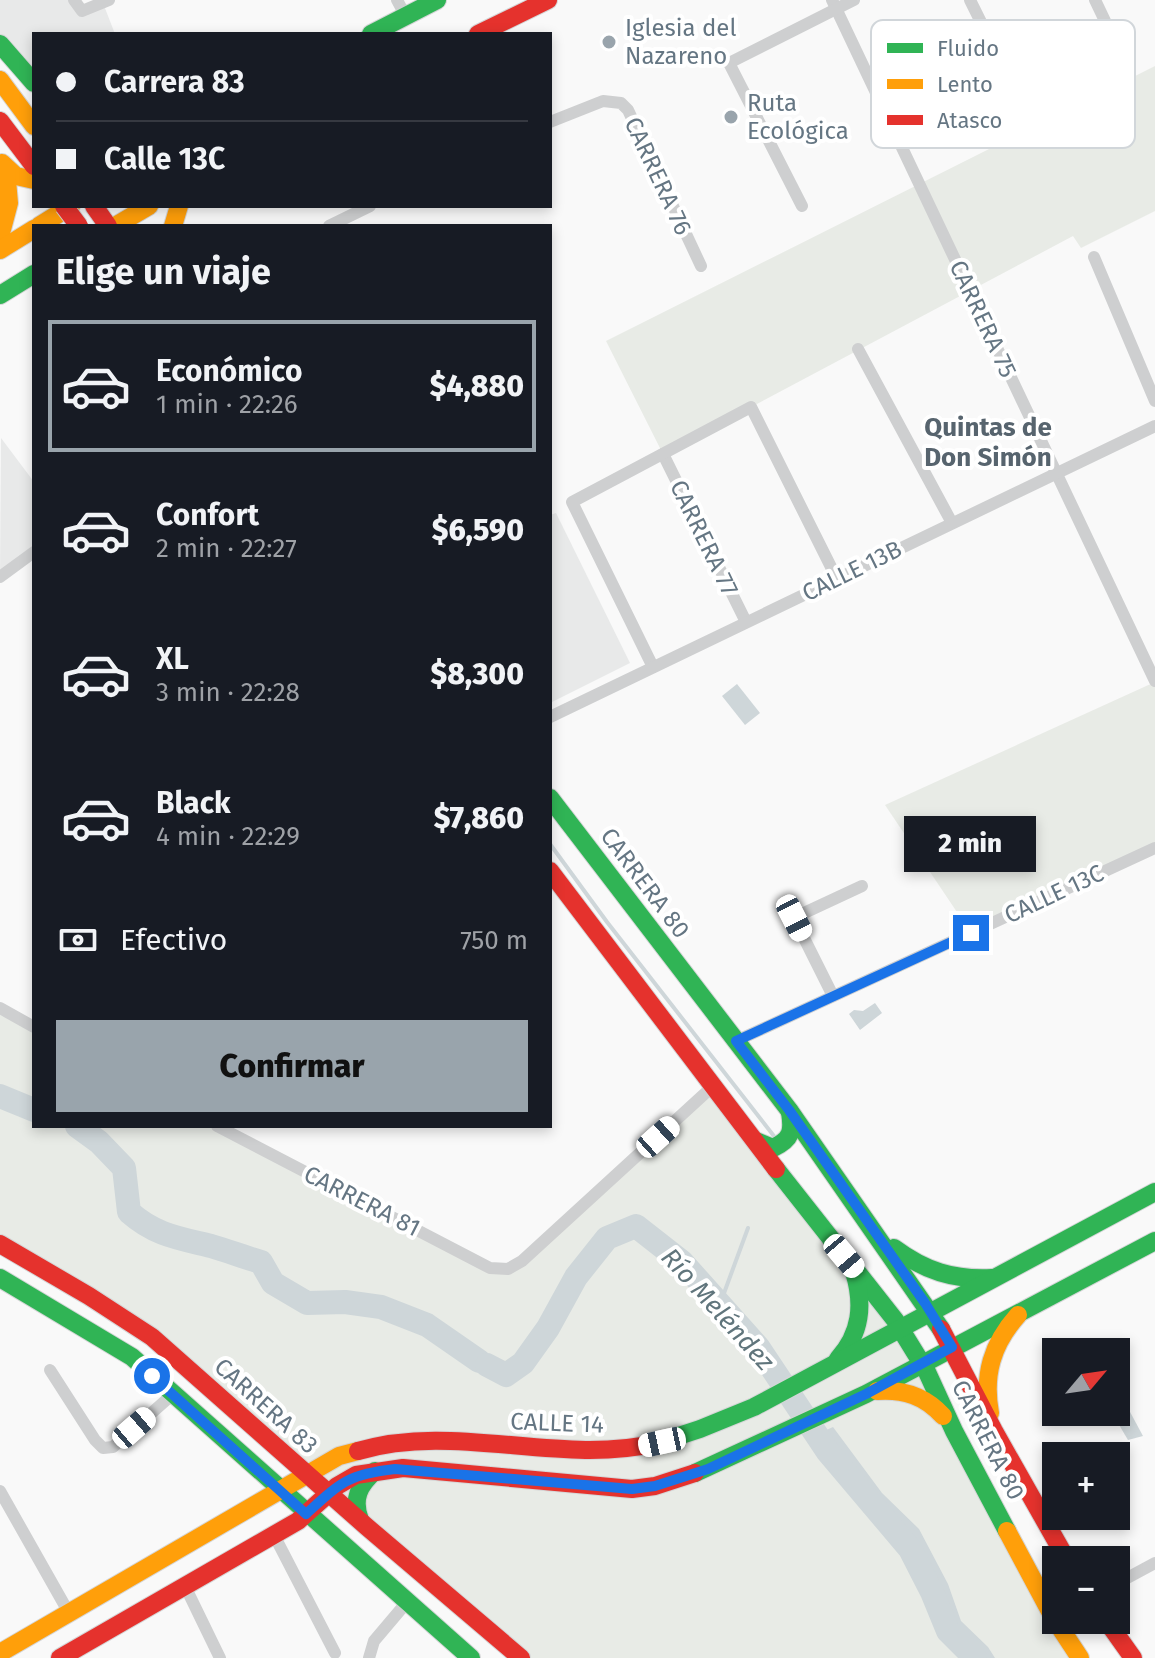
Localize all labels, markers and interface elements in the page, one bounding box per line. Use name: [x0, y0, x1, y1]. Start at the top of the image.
place label: Iglesia del Nazareno: [625, 14, 736, 70]
legend: [871, 20, 1135, 148]
marker: Iglesia del Nazareno: [600, 33, 618, 51]
text: Fluido: [937, 35, 999, 62]
text: Carrera 83: [104, 64, 245, 100]
text: Lento: [937, 71, 993, 98]
place label: Ruta Ecológica: [747, 89, 849, 145]
text: Atasco: [937, 107, 1002, 134]
marker: Ruta Ecológica: [722, 108, 740, 126]
street label: CARRERA 76: [619, 113, 697, 239]
text: Calle 13C: [104, 141, 225, 177]
text: Elige un viaje: [56, 250, 271, 294]
street label: CARRERA 75: [944, 256, 1022, 382]
icon: car: [60, 350, 132, 422]
text: Económico: [156, 353, 302, 389]
text: $4,880: [430, 368, 524, 404]
text: 1 min · 22:26: [156, 389, 298, 420]
district label: Quintas de Don Simón: [924, 412, 1052, 473]
street label: CARRERA 77: [664, 476, 744, 600]
icon: car: [60, 494, 132, 566]
text: Confort: [156, 497, 259, 533]
text: $6,590: [432, 512, 524, 548]
text: 2 min · 22:27: [156, 533, 297, 564]
street label: CALLE 13B: [798, 535, 906, 607]
icon: car: [60, 638, 132, 710]
text: XL: [156, 641, 189, 677]
text: $8,300: [430, 656, 524, 692]
text: 3 min · 22:28: [156, 677, 300, 708]
icon: car: [60, 782, 132, 854]
text: Black: [156, 785, 231, 821]
text: $7,860: [434, 800, 524, 836]
callout: 2 min: [905, 817, 1037, 873]
text: 4 min · 22:29: [156, 821, 300, 852]
street label: CARRERA 80: [595, 823, 695, 943]
text: 2 min: [938, 828, 1002, 859]
street label: CALLE 13C: [1000, 859, 1108, 929]
car: [772, 891, 816, 945]
route end: [953, 915, 989, 951]
icon: cash: [56, 918, 100, 962]
text: Efectivo: [120, 922, 227, 958]
text: 750 m: [460, 925, 528, 956]
button: Confirmar: [56, 1020, 528, 1112]
car: [632, 1112, 684, 1162]
street label: CARRERA 81: [299, 1160, 425, 1242]
car: [819, 1230, 869, 1282]
water label: Río Meléndez: [655, 1242, 781, 1377]
north arrow: [1042, 1338, 1130, 1426]
map controls: [1042, 1338, 1130, 1634]
street label: CARRERA 83: [209, 1352, 323, 1460]
route start: [134, 1358, 170, 1394]
street label: CARRERA 80: [946, 1376, 1030, 1504]
car: [108, 1403, 160, 1453]
street label: CALLE 14: [510, 1407, 604, 1439]
car: [636, 1425, 688, 1459]
button: +: [1042, 1442, 1130, 1530]
button: −: [1042, 1546, 1130, 1634]

